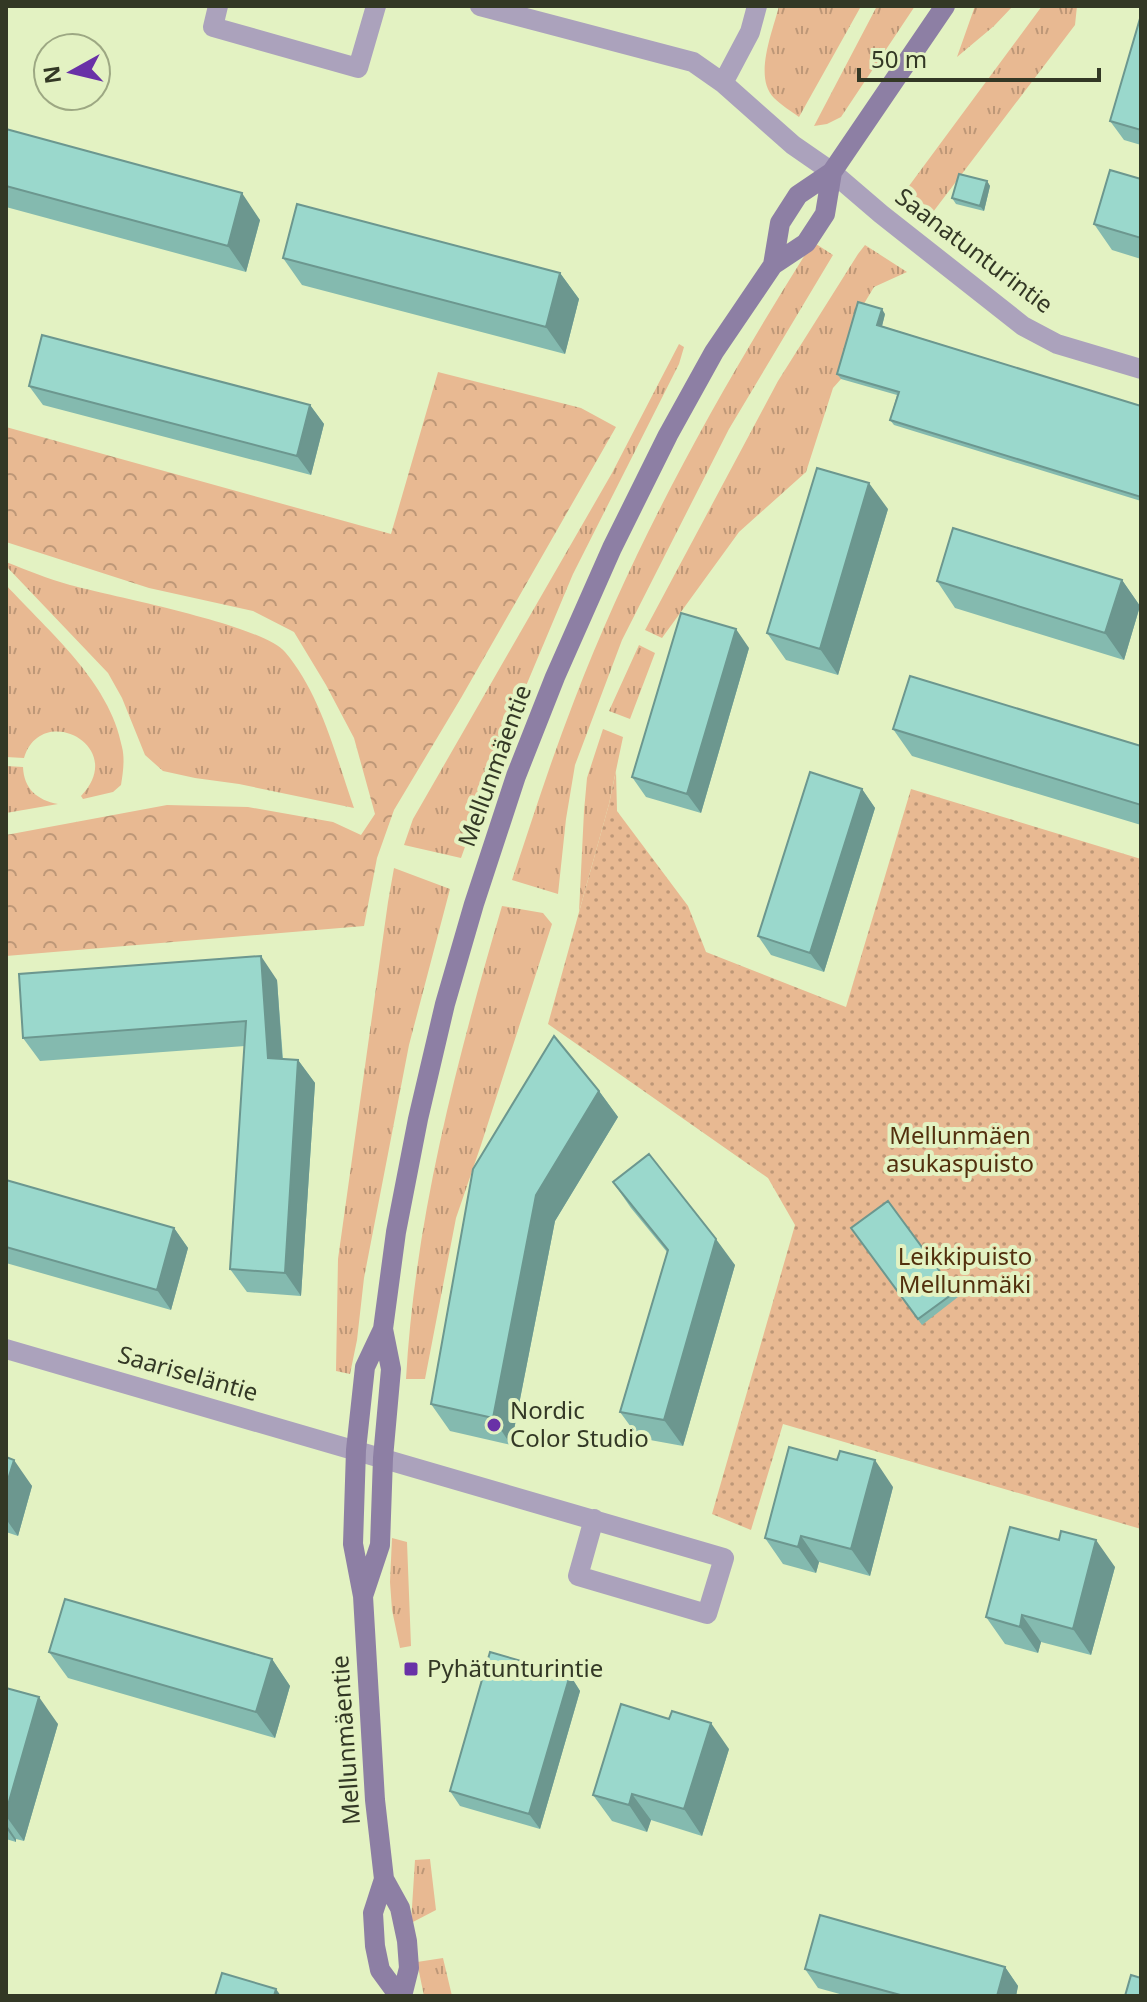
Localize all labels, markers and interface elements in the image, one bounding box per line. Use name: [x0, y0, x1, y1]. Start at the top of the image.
north arrow: [32, 32, 112, 112]
scale bar: [859, 32, 1099, 82]
text: 50 m: [871, 42, 927, 75]
text: N: [35, 64, 67, 86]
street label: Saanatunturintie: [889, 180, 1061, 320]
street label: Mellunmäentie: [449, 680, 538, 851]
park label: Mellunmäen asukaspuisto: [886, 1118, 1034, 1179]
park label: Leikkipuisto Mellunmäki: [898, 1239, 1032, 1300]
street label: Saariseläntie: [115, 1337, 262, 1408]
place label: Nordic Color Studio: [510, 1393, 649, 1454]
marker: Nordic Color Studio: [485, 1416, 503, 1434]
place label: Pyhätunturintie: [427, 1651, 603, 1684]
street label: Mellunmäentie: [322, 1654, 367, 1826]
marker: Pyhätunturintie: [402, 1660, 420, 1678]

